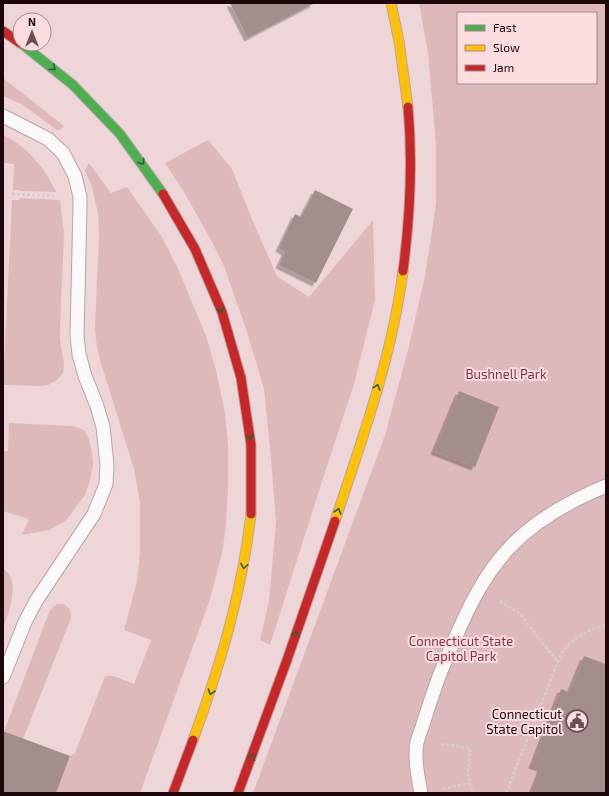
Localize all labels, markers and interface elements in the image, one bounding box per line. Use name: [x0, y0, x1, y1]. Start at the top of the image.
north arrow: [12, 12, 52, 52]
legend: [457, 12, 597, 84]
text: N: [28, 15, 36, 28]
text: Fast: [493, 20, 517, 34]
text: Slow: [493, 40, 520, 54]
text: Jam: [493, 60, 514, 74]
one-way arrow: [48, 63, 56, 70]
one-way arrow: [137, 158, 144, 165]
one-way arrow: [217, 307, 225, 314]
park label: Bushnell Park: [465, 366, 547, 382]
one-way arrow: [372, 384, 381, 391]
one-way arrow: [245, 434, 254, 440]
one-way arrow: [333, 508, 341, 515]
one-way arrow: [240, 563, 249, 569]
one-way arrow: [291, 631, 300, 638]
park label: Connecticut State Capitol Park: [409, 633, 513, 664]
one-way arrow: [207, 688, 215, 695]
place label: Connecticut State Capitol: [486, 706, 562, 737]
public building icon: Connecticut State Capitol: [564, 708, 590, 734]
one-way arrow: [247, 753, 255, 760]

